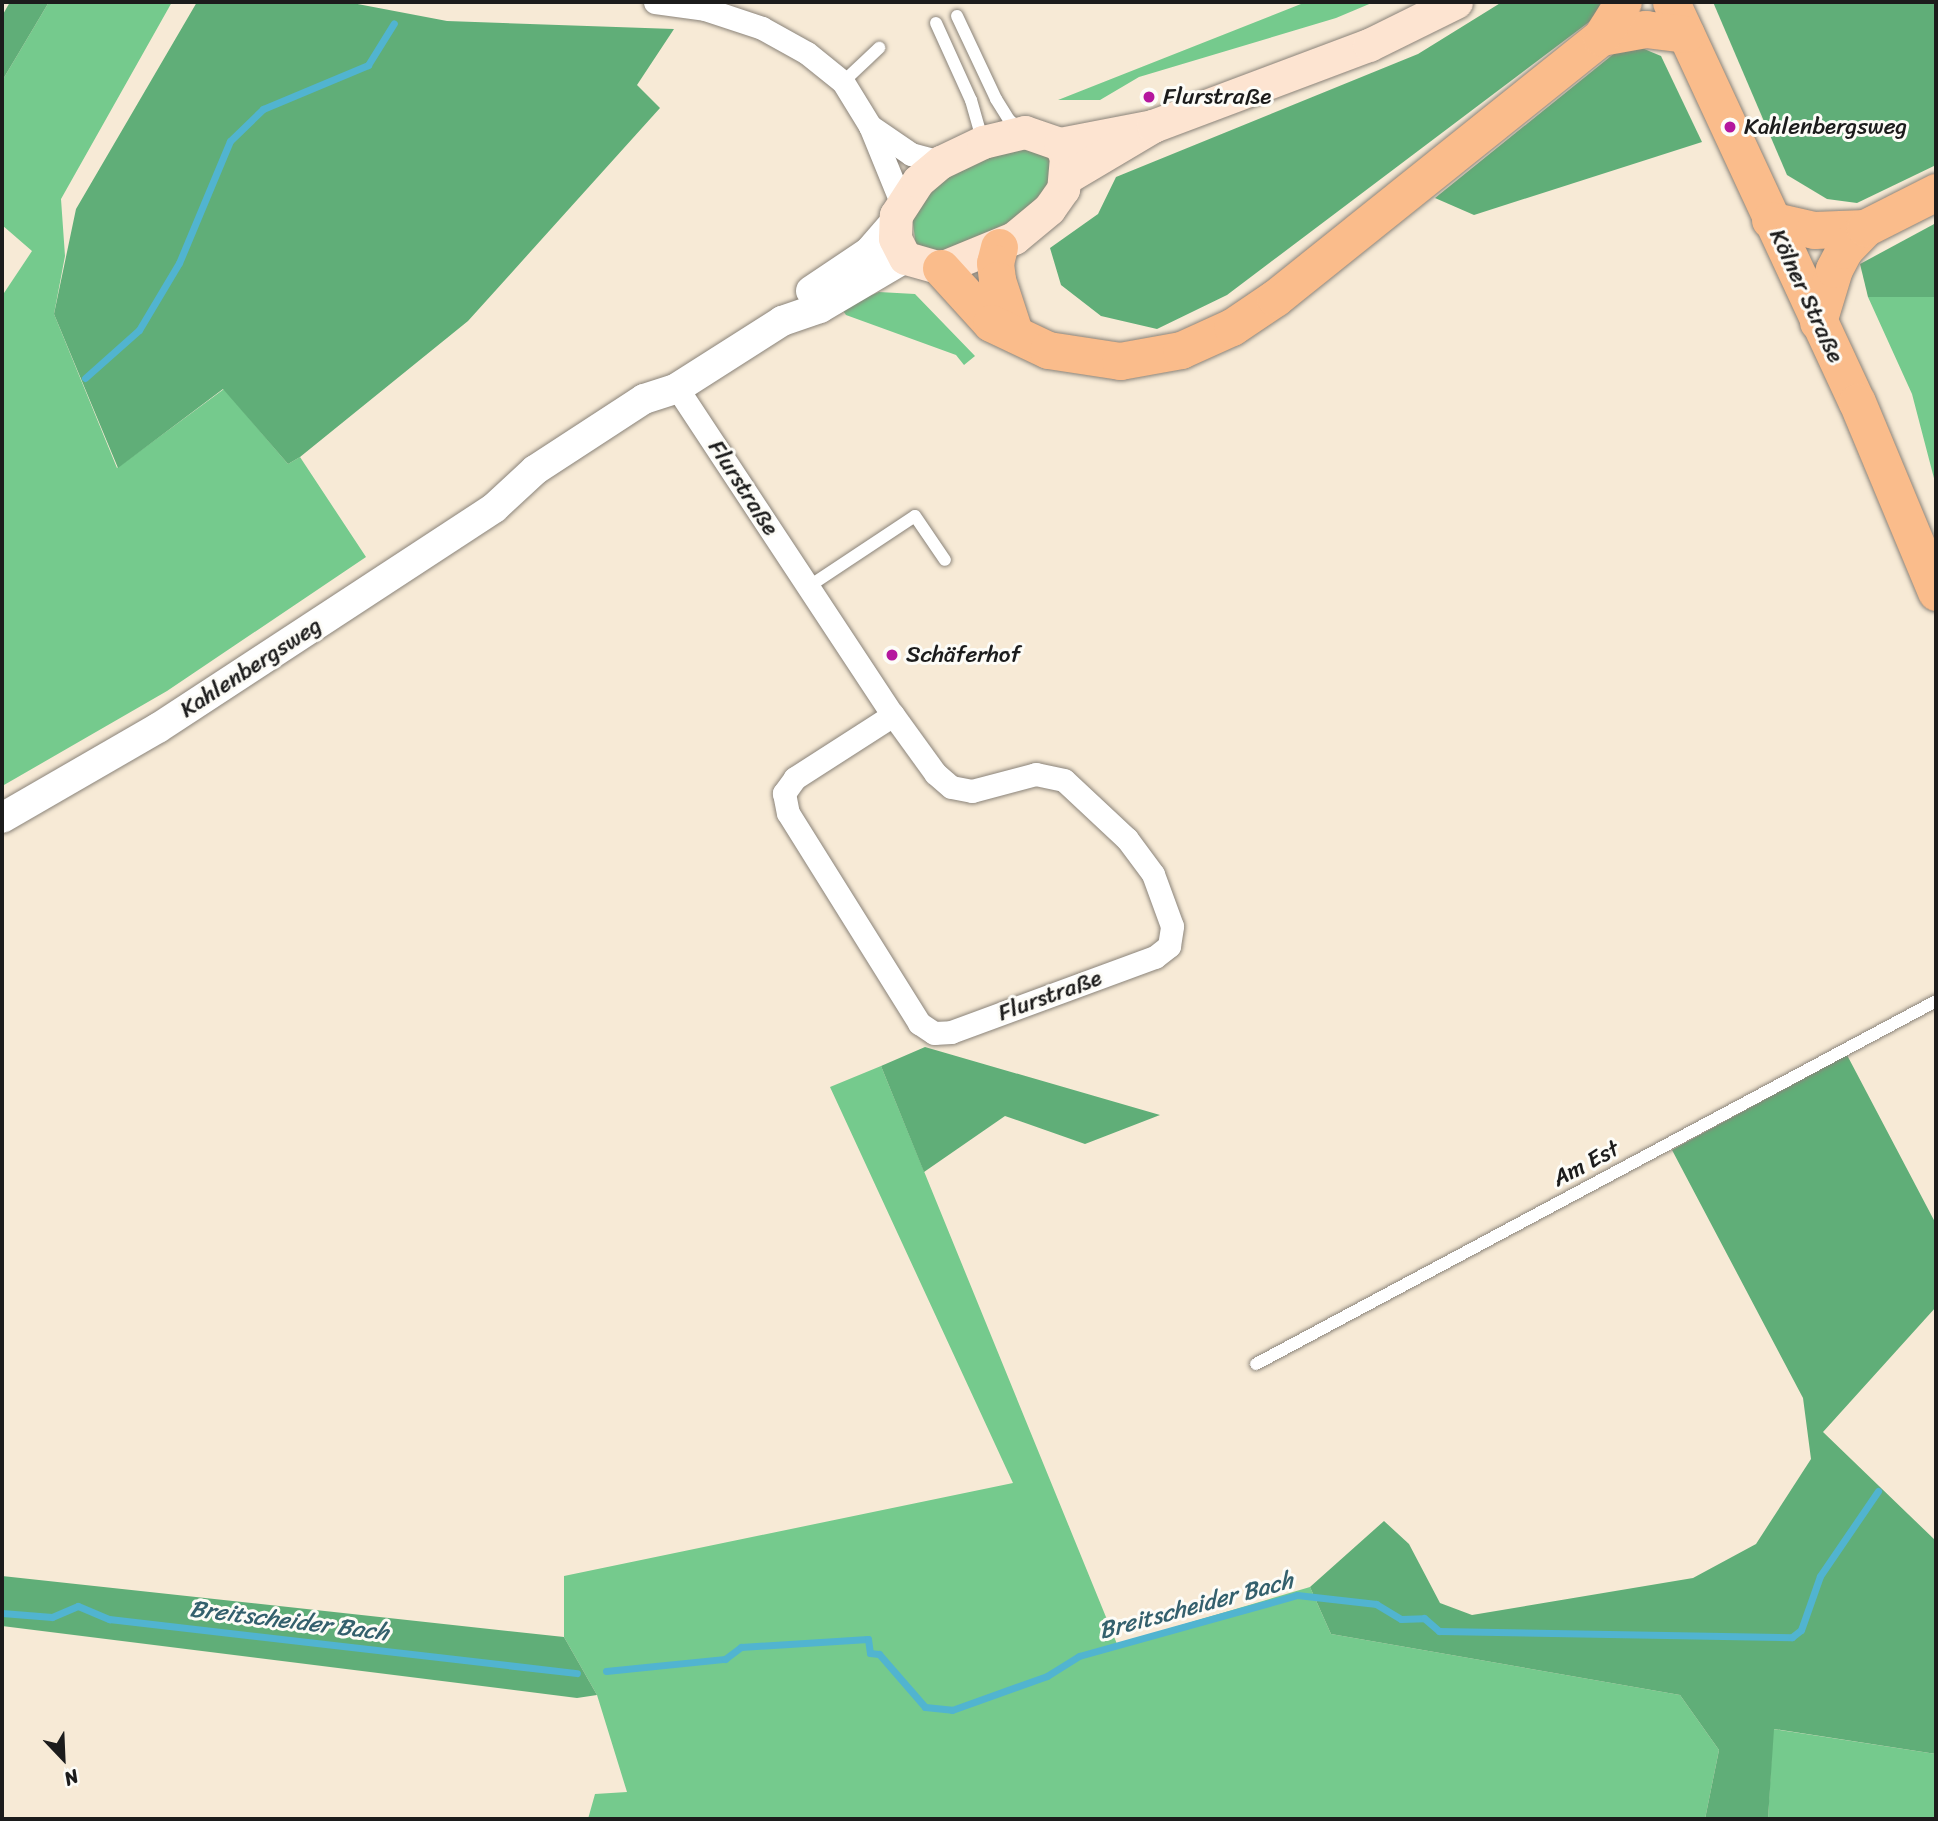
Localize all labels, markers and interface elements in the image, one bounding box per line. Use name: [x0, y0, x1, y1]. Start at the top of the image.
place label: Flurstraße: [1163, 83, 1271, 111]
marker: Flurstraße: [1141, 89, 1157, 105]
place label: Kahlenbergsweg: [1744, 113, 1907, 141]
marker: Kahlenbergsweg: [1722, 119, 1738, 135]
street label: Kölner Straße: [1763, 224, 1849, 368]
street label: Flurstraße: [702, 435, 784, 541]
street label: Kahlenbergsweg: [175, 612, 327, 724]
place label: Schäferhof: [906, 641, 1020, 669]
marker: Schäferhof: [884, 647, 900, 663]
street label: Flurstraße: [994, 965, 1106, 1027]
street label: Am Est: [1548, 1135, 1624, 1193]
water label: Breitscheider Bach: [1096, 1566, 1296, 1646]
water label: Breitscheider Bach: [188, 1595, 390, 1647]
north arrow: [28, 1723, 98, 1793]
text: N: [59, 1760, 84, 1796]

